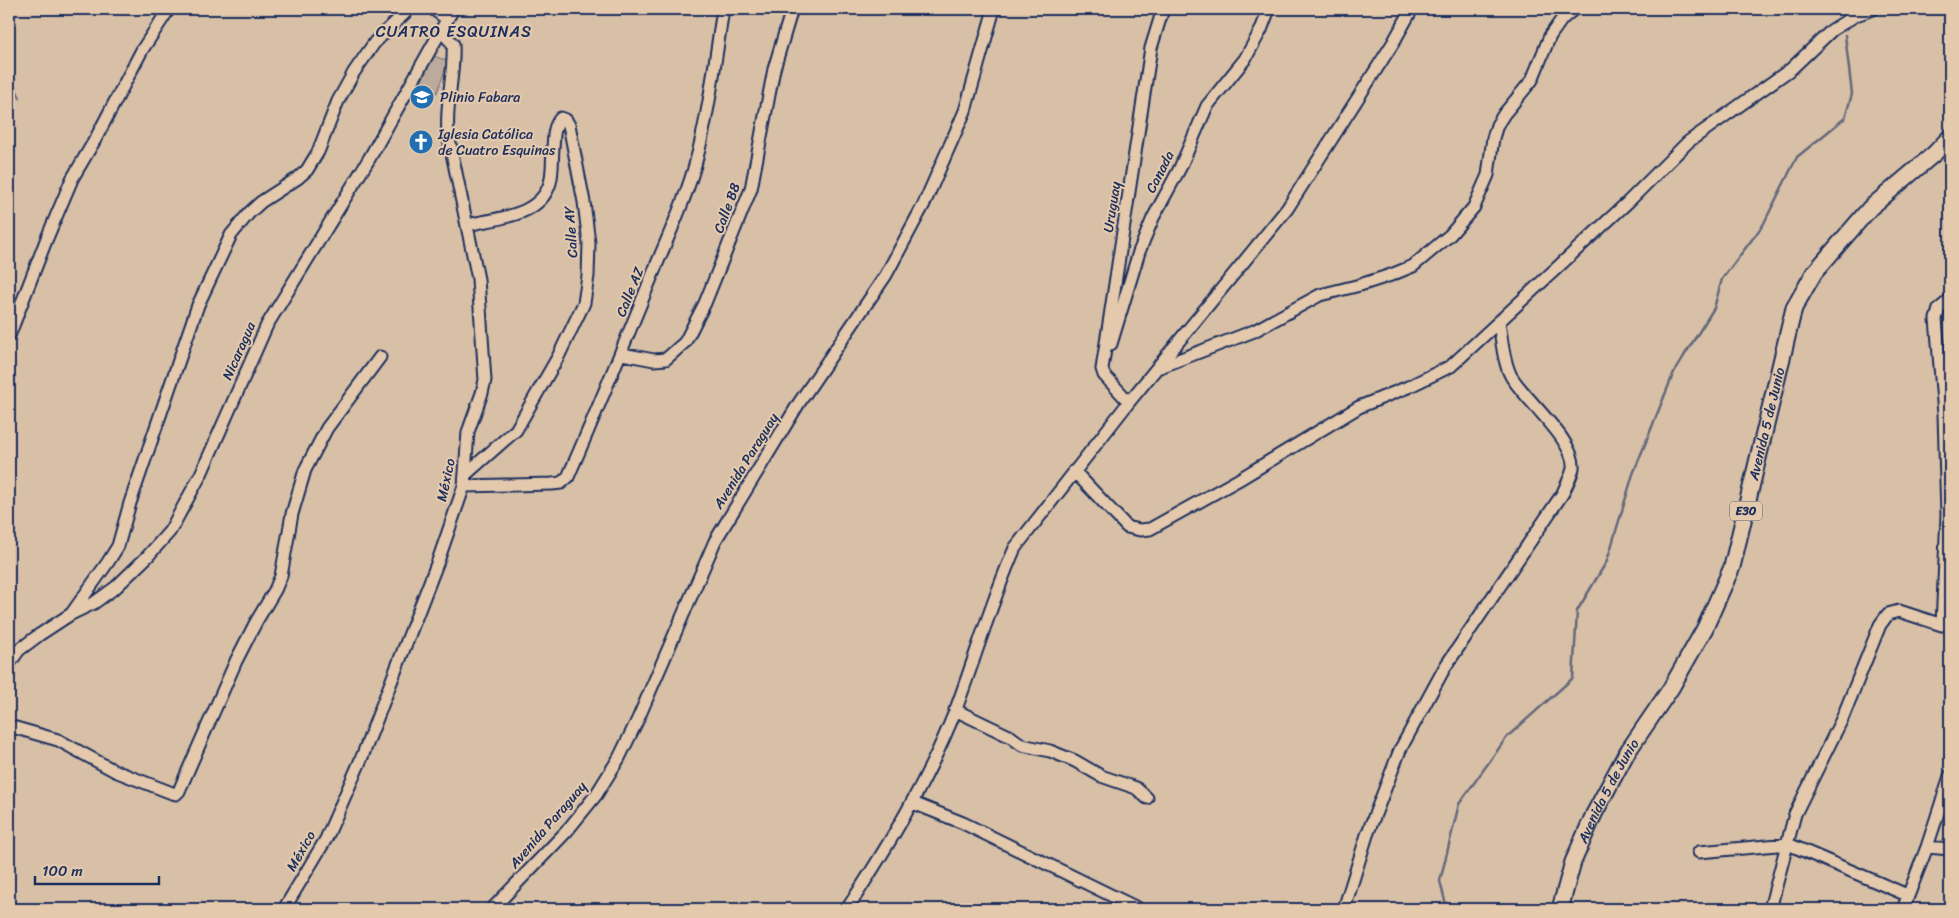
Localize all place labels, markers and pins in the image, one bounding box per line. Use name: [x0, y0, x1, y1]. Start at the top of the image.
school or university icon: Plinio Fabara: [409, 84, 435, 110]
place label: Plinio Fabara: [440, 85, 520, 110]
place label: Iglesia Católica de Cuatro Esquinas: [437, 122, 556, 163]
church icon: Iglesia Católica de Cuatro Esquinas: [408, 129, 434, 155]

